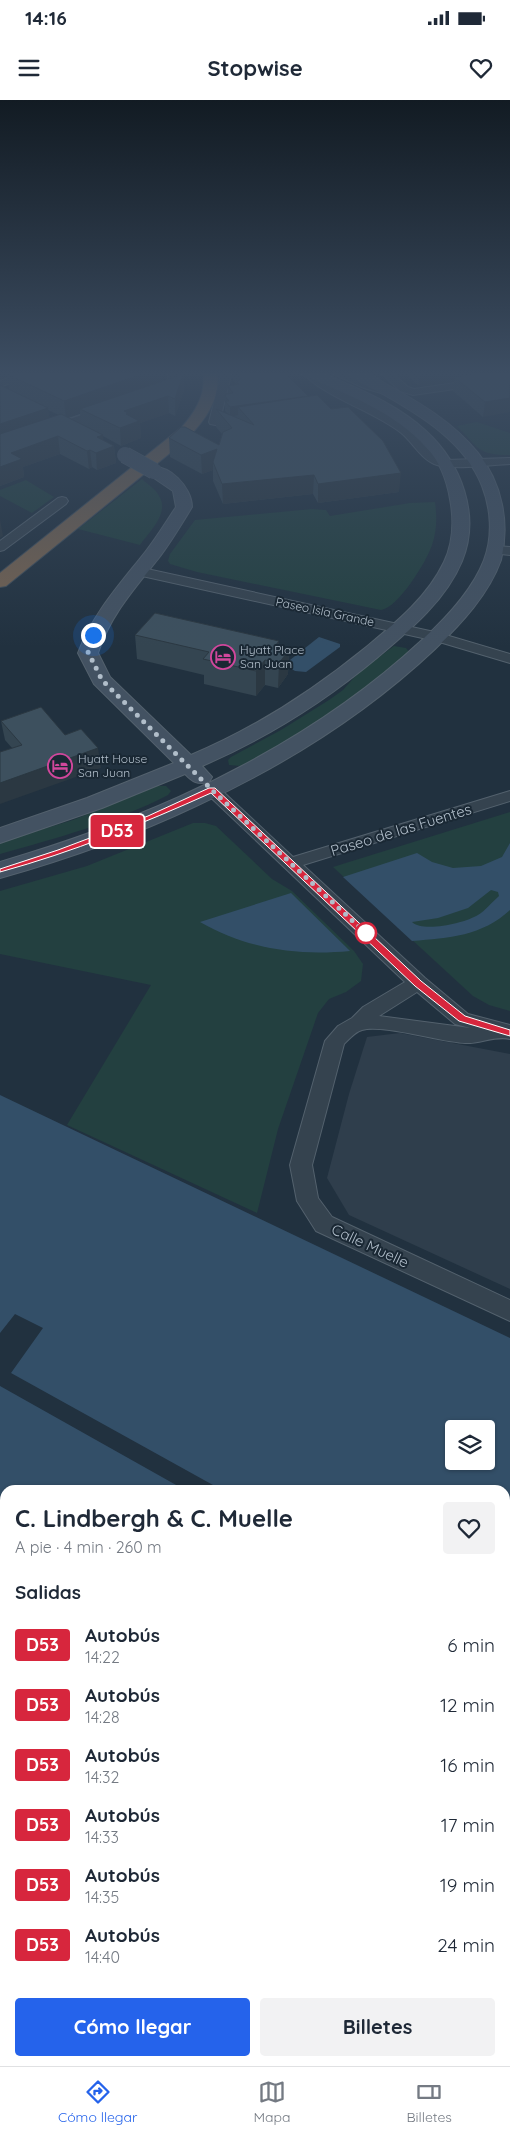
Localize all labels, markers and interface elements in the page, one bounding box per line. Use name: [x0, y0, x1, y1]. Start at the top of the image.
text: 14:16: [25, 6, 67, 30]
icon: menu: [15, 54, 43, 82]
text: Stopwise: [207, 54, 303, 82]
icon: heart: [467, 54, 495, 82]
street label: Paseo Isla Grande: [274, 594, 376, 629]
your location: [81, 623, 106, 648]
place label: Hyatt Place San Juan: [240, 642, 305, 671]
hotel icon: Hyatt Place San Juan: [210, 644, 236, 670]
place label: Hyatt House San Juan: [78, 751, 147, 780]
hotel icon: Hyatt House San Juan: [47, 753, 73, 779]
street label: Paseo de las Fuentes: [328, 799, 474, 860]
line badge: D53: [88, 815, 146, 847]
text: D53: [101, 819, 133, 842]
unlabelled marker: [355, 922, 377, 944]
street label: Calle Muelle: [329, 1219, 412, 1272]
map controls: [445, 1420, 495, 1470]
button: layers: [445, 1420, 495, 1470]
button: heart: [443, 1502, 495, 1554]
text: C. Lindbergh & C. Muelle: [15, 1503, 293, 1533]
text: A pie · 4 min · 260 m: [15, 1537, 162, 1557]
text: Salidas: [15, 1580, 81, 1604]
text: Autobús: [85, 1623, 160, 1647]
text: D53: [26, 1633, 59, 1656]
text: 6 min: [447, 1633, 495, 1657]
text: 14:22: [85, 1647, 120, 1667]
text: Autobús: [85, 1683, 160, 1707]
text: D53: [26, 1693, 59, 1716]
text: 12 min: [440, 1693, 495, 1717]
text: 14:28: [85, 1707, 120, 1727]
text: Autobús: [85, 1743, 160, 1767]
text: D53: [26, 1753, 59, 1776]
text: 16 min: [440, 1753, 495, 1777]
text: 14:32: [85, 1767, 119, 1787]
text: Autobús: [85, 1803, 160, 1827]
text: D53: [26, 1813, 59, 1836]
text: 17 min: [441, 1813, 495, 1837]
text: 14:33: [85, 1827, 119, 1847]
text: Autobús: [85, 1863, 160, 1887]
text: D53: [26, 1873, 59, 1896]
text: 19 min: [440, 1873, 495, 1897]
text: 14:35: [85, 1887, 119, 1907]
text: Autobús: [85, 1923, 160, 1947]
text: D53: [26, 1933, 59, 1956]
text: 24 min: [437, 1933, 495, 1957]
text: 14:40: [85, 1947, 120, 1967]
button: Cómo llegar: [15, 1998, 250, 2056]
button: Billetes: [260, 1998, 495, 2056]
tab: Cómo llegar: [58, 2078, 137, 2126]
tab: Mapa: [253, 2078, 290, 2126]
tab: Billetes: [406, 2078, 452, 2126]

